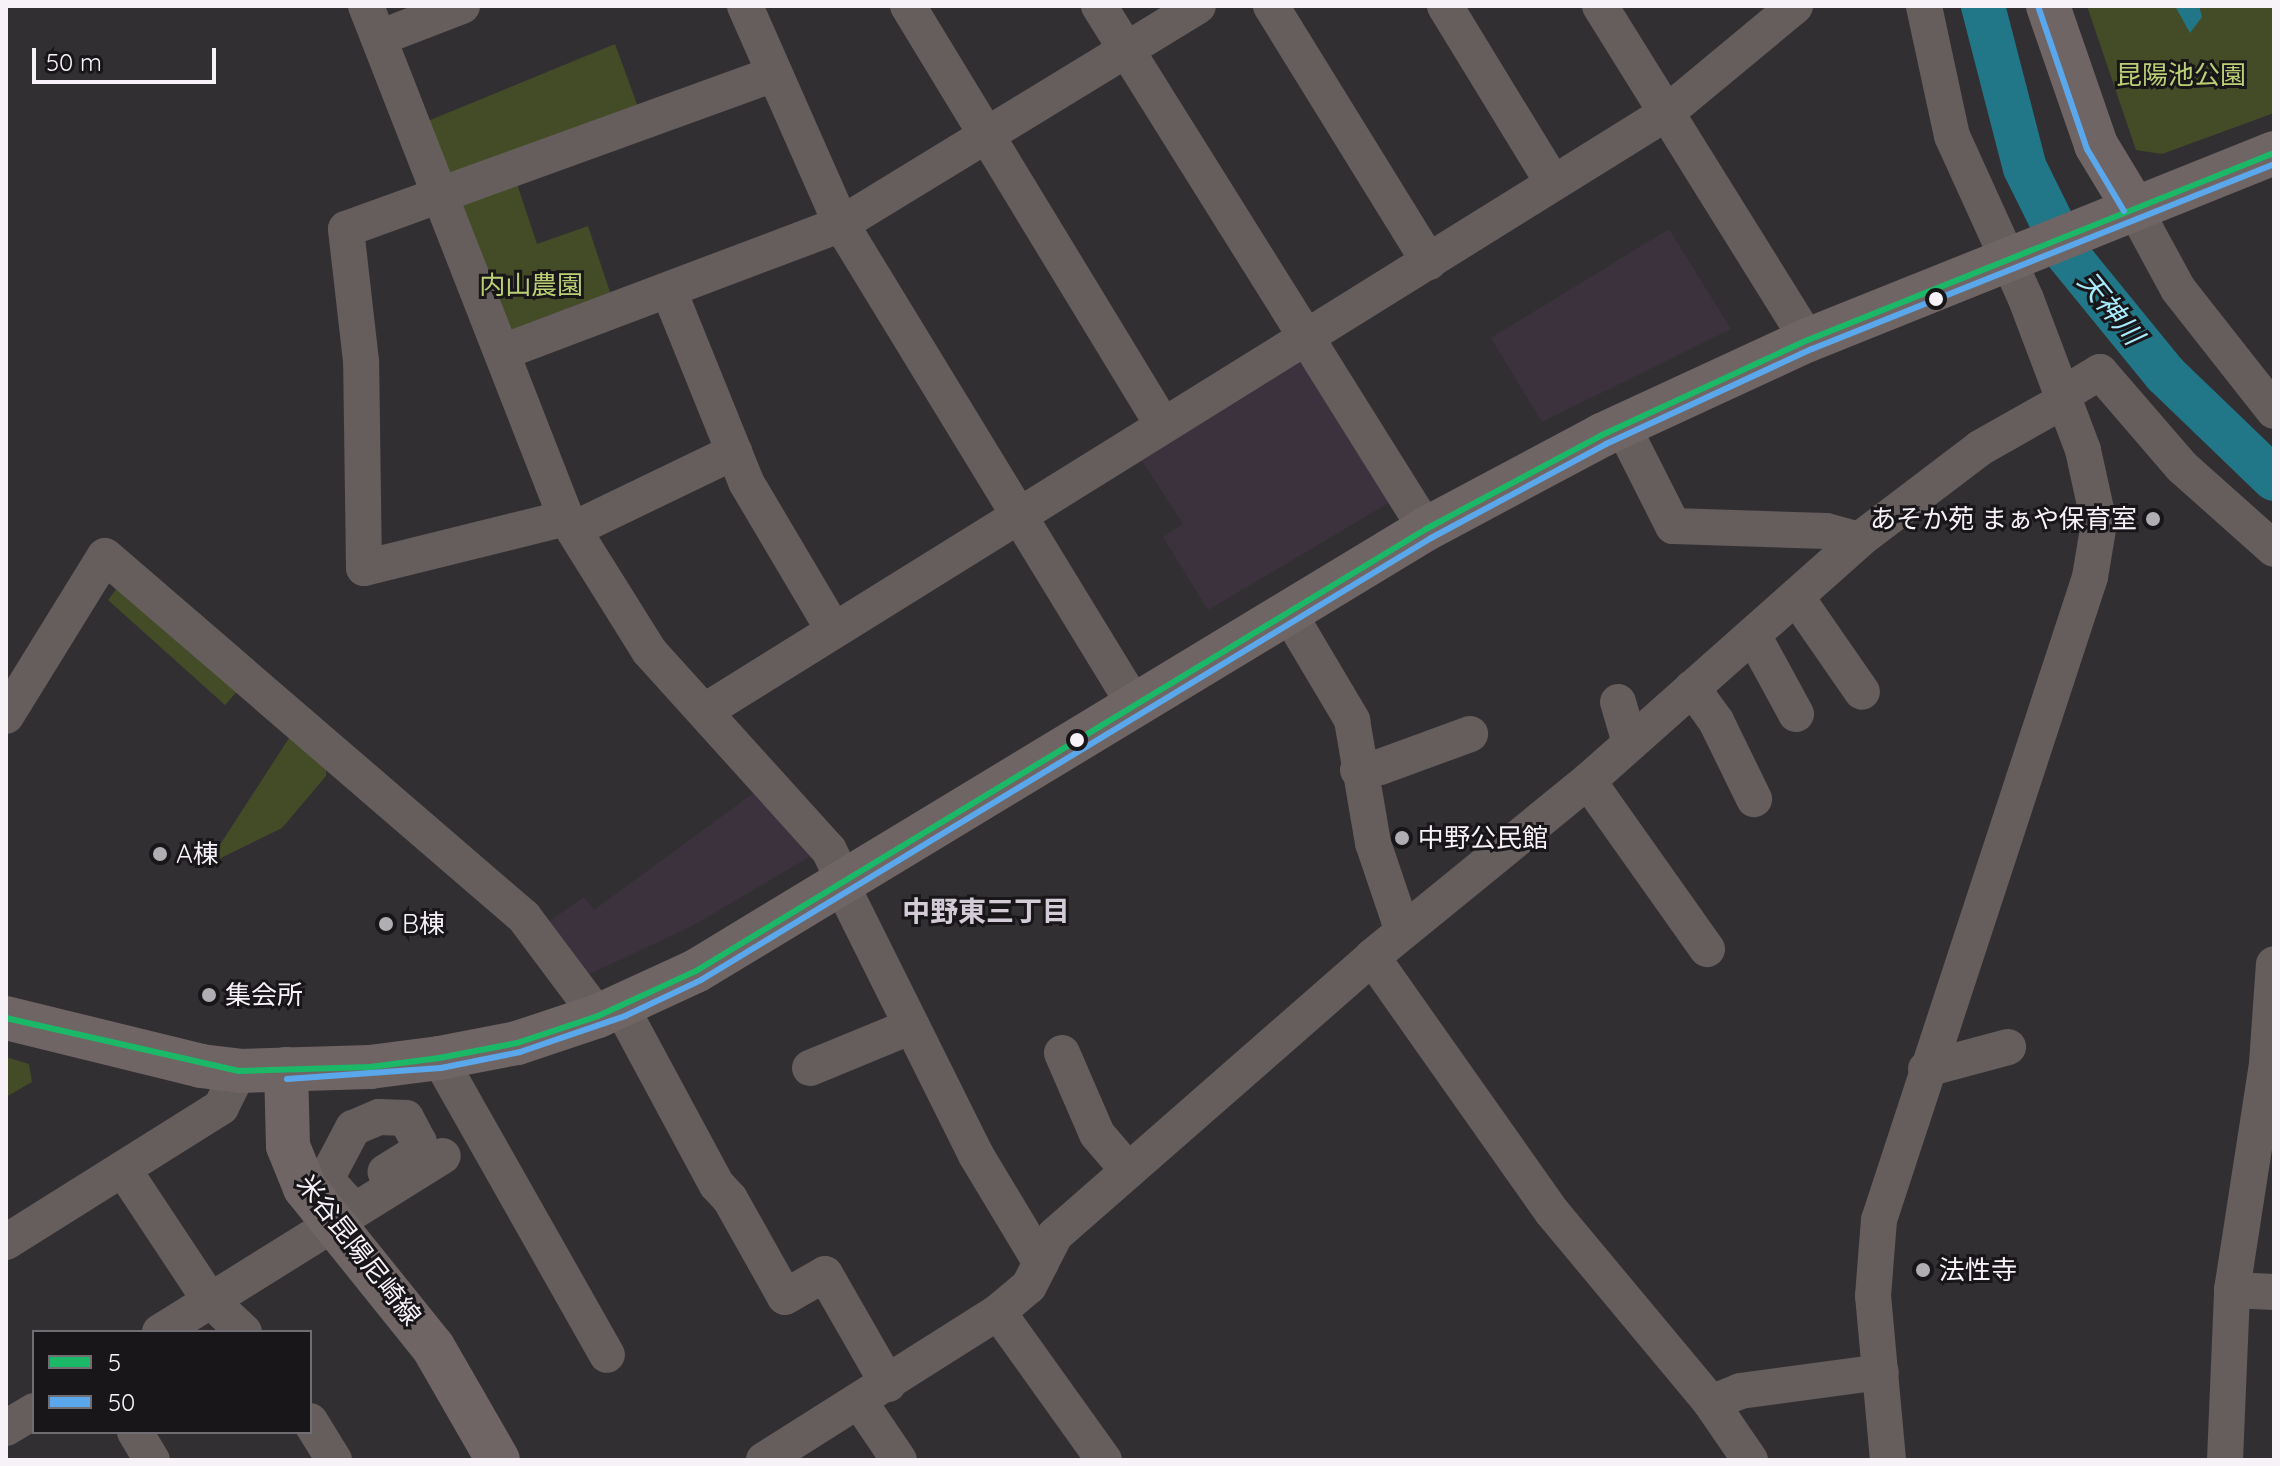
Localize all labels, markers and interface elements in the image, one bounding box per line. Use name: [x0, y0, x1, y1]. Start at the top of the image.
scale bar: [36, 32, 220, 82]
text: 50 m: [46, 47, 102, 77]
park label: 昆陽池公園: [2116, 59, 2246, 91]
water label: 天神川: [2072, 265, 2150, 351]
park label: 内山農園: [479, 269, 583, 301]
unlabelled marker: [1928, 291, 1944, 307]
place label: あそか苑 まぁや保育室: [1870, 503, 2137, 535]
marker: あそか苑 まぁや保育室: [2144, 510, 2162, 528]
unlabelled marker: [1069, 732, 1085, 748]
place label: 中野公民館: [1418, 822, 1548, 854]
marker: 中野公民館: [1393, 829, 1411, 847]
place label: A棟: [176, 838, 219, 870]
marker: A棟: [151, 845, 169, 863]
district label: 中野東三丁目: [902, 894, 1070, 928]
place label: B棟: [402, 908, 445, 940]
marker: B棟: [377, 915, 395, 933]
place label: 集会所: [225, 979, 303, 1011]
marker: 集会所: [200, 986, 218, 1004]
street label: 米谷昆陽尼崎線: [291, 1169, 427, 1331]
place label: 法性寺: [1939, 1254, 2017, 1286]
marker: 法性寺: [1914, 1261, 1932, 1279]
legend: [32, 1330, 312, 1434]
text: 5: [108, 1347, 121, 1377]
text: 50: [108, 1387, 135, 1417]

